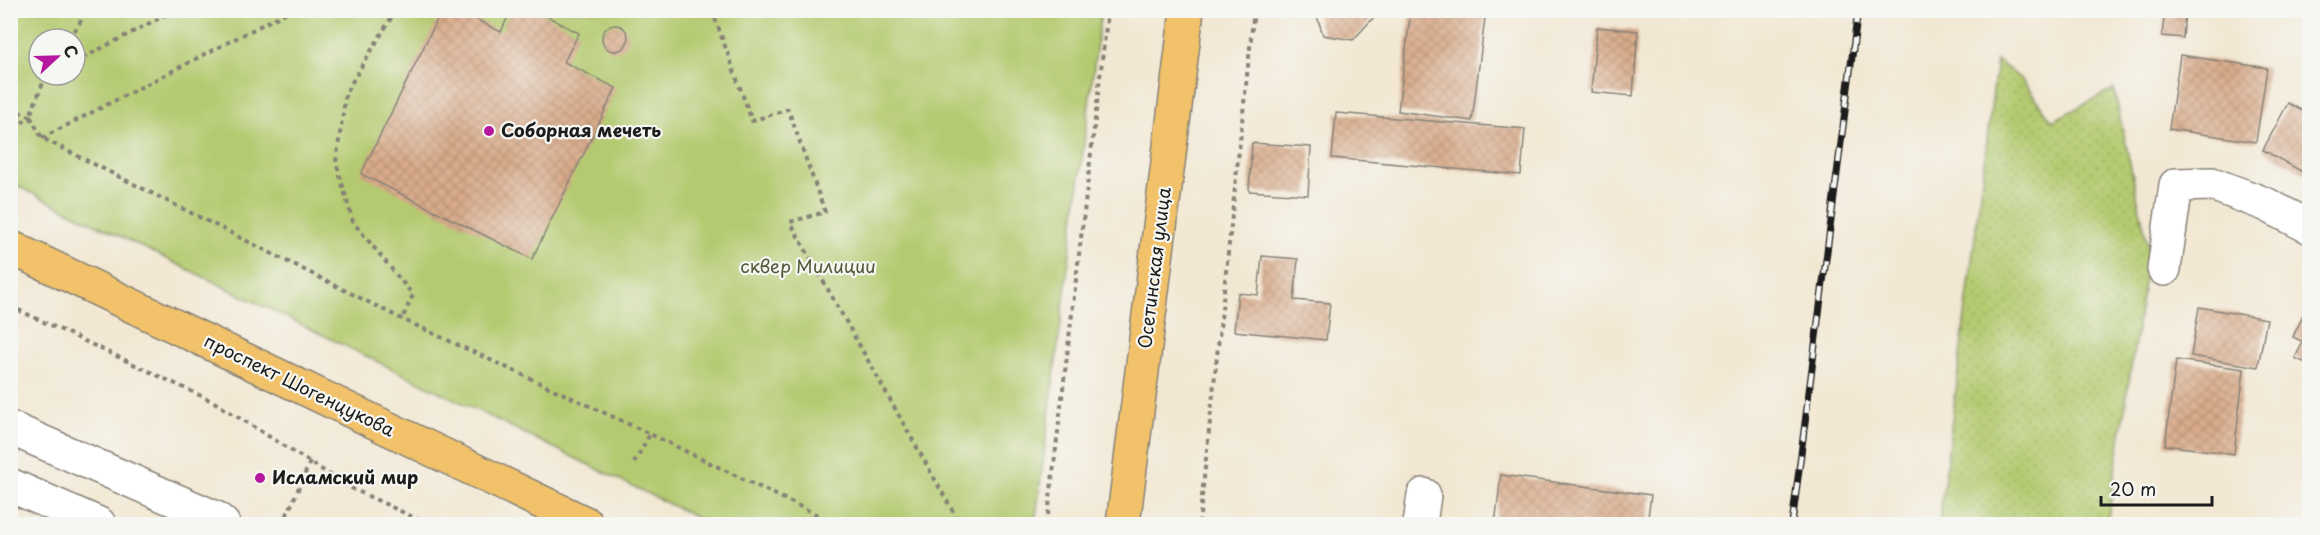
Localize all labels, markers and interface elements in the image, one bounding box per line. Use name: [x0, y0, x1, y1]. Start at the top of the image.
north arrow: [27, 27, 87, 87]
text: С: [58, 41, 85, 61]
place label: Соборная мечеть: [501, 116, 661, 143]
marker: Соборная мечеть: [482, 124, 496, 138]
street label: Осетинская улица: [1130, 185, 1177, 350]
park label: сквер Милиции: [740, 252, 876, 279]
street label: проспект Шогенцукова: [200, 327, 400, 443]
place label: Исламский мир: [272, 463, 418, 490]
scale bar: [2101, 469, 2212, 507]
marker: Исламский мир: [253, 471, 267, 485]
text: 20 m: [2110, 475, 2156, 502]

